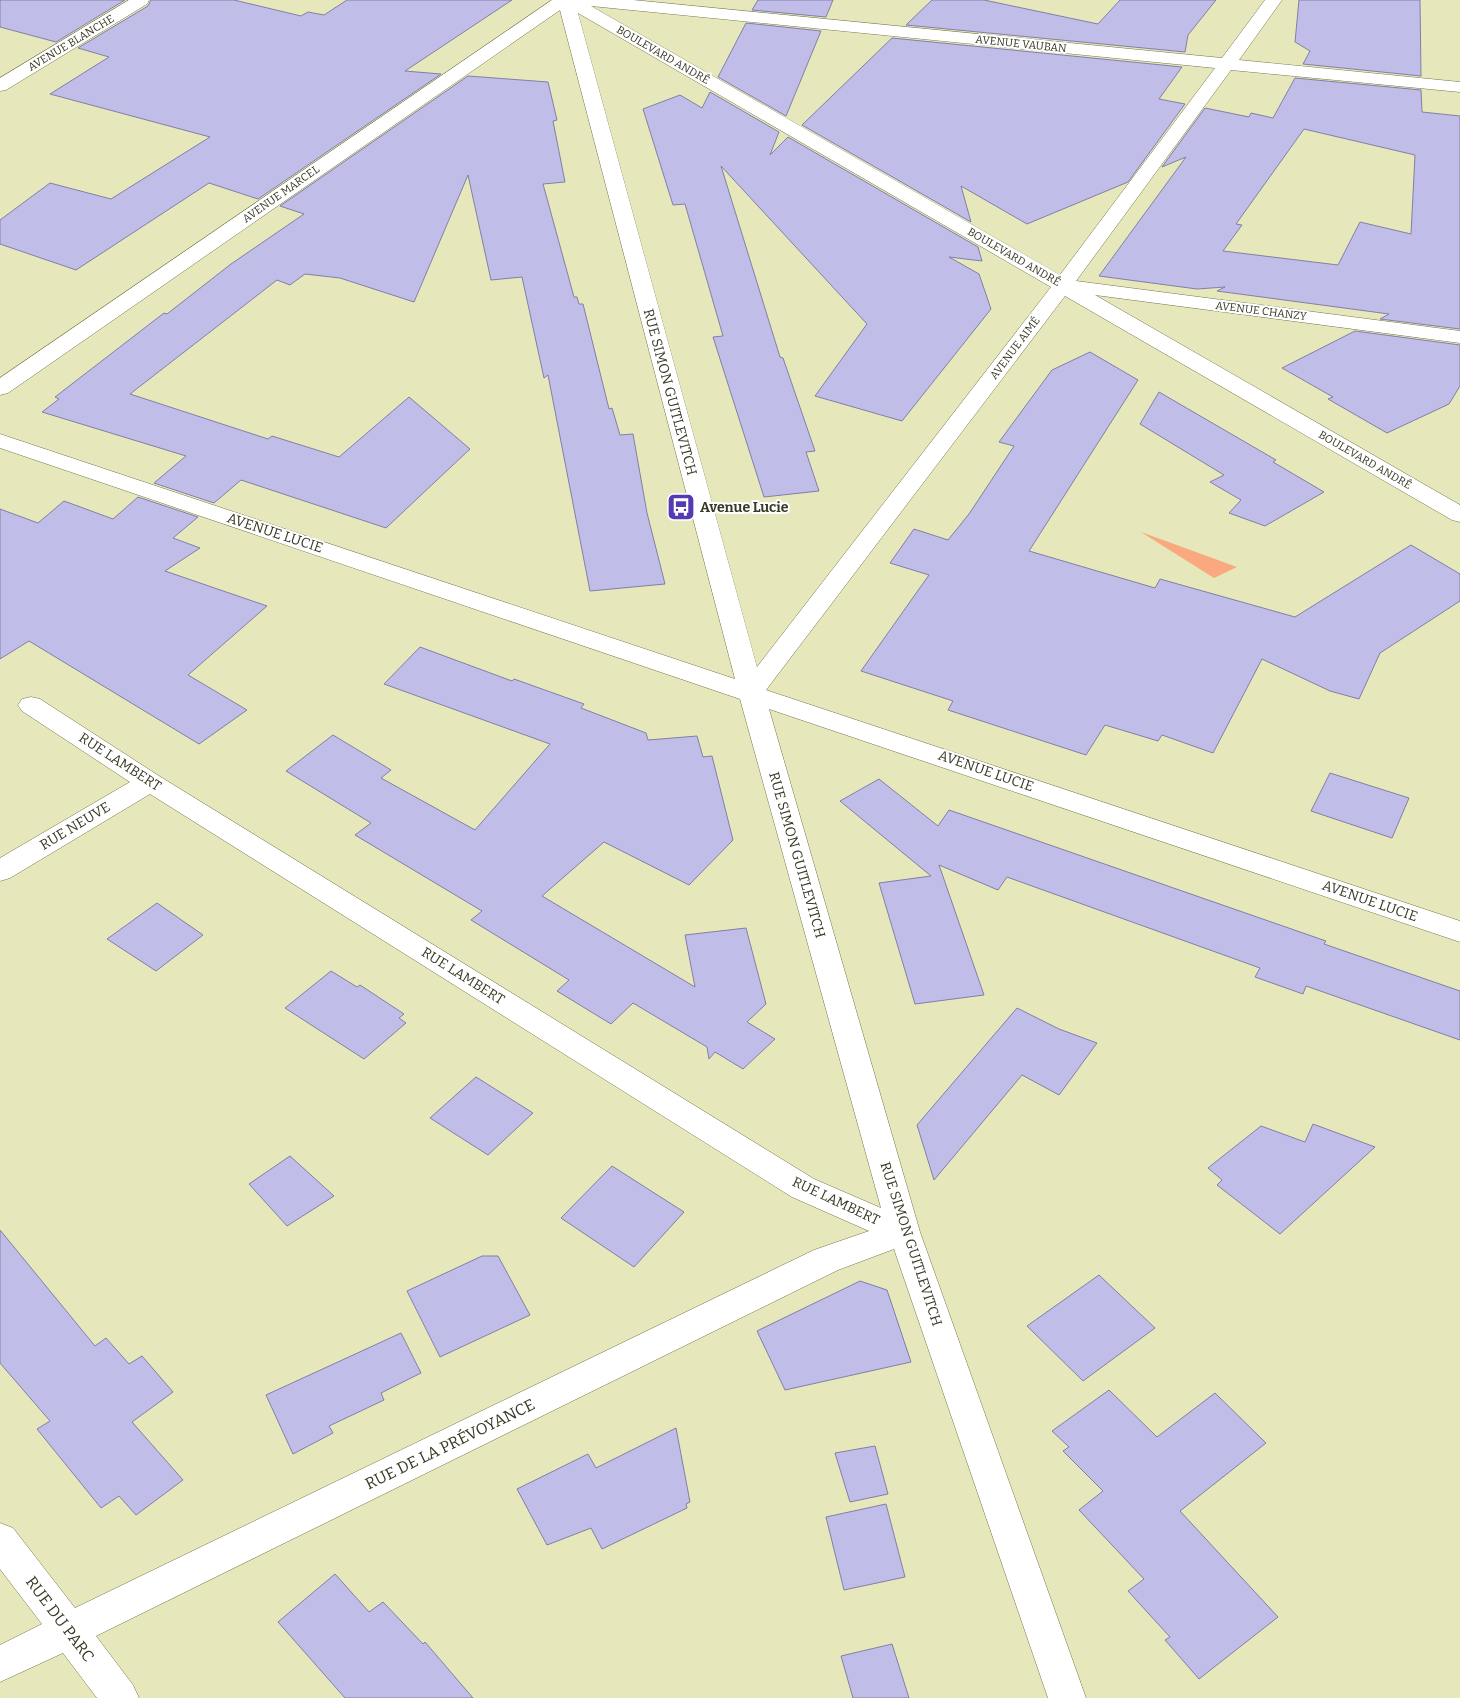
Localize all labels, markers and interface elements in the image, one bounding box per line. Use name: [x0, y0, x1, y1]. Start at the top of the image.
street label: AVENUE BLANCHE: [25, 12, 117, 74]
street label: BOULEVARD ANDRÉ: [614, 22, 713, 87]
street label: AVENUE VAUBAN: [975, 33, 1067, 55]
street label: AVENUE MARCEL: [240, 163, 322, 225]
street label: BOULEVARD ANDRÉ: [965, 224, 1064, 289]
street label: AVENUE CHANZY: [1215, 299, 1308, 323]
street label: RUE SIMON GUITLEVITCH: [640, 307, 700, 477]
street label: AVENUE AIMÉ: [987, 314, 1043, 382]
street label: BOULEVARD ANDRÉ: [1316, 427, 1415, 492]
bus stop icon: Avenue Lucie: [666, 492, 696, 522]
place label: Avenue Lucie: [700, 499, 789, 516]
street label: AVENUE LUCIE: [225, 509, 325, 557]
street label: RUE LAMBERT: [76, 729, 164, 795]
street label: AVENUE LUCIE: [936, 747, 1036, 795]
street label: RUE SIMON GUITLEVITCH: [765, 770, 829, 940]
street label: RUE NEUVE: [37, 798, 113, 854]
street label: AVENUE LUCIE: [1320, 877, 1420, 925]
street label: RUE LAMBERT: [418, 944, 508, 1008]
street label: RUE SIMON GUITLEVITCH: [876, 1160, 946, 1328]
street label: RUE LAMBERT: [789, 1173, 883, 1229]
street label: RUE DE LA PRÉVOYANCE: [362, 1394, 538, 1493]
street label: RUE DU PARC: [22, 1573, 98, 1665]

